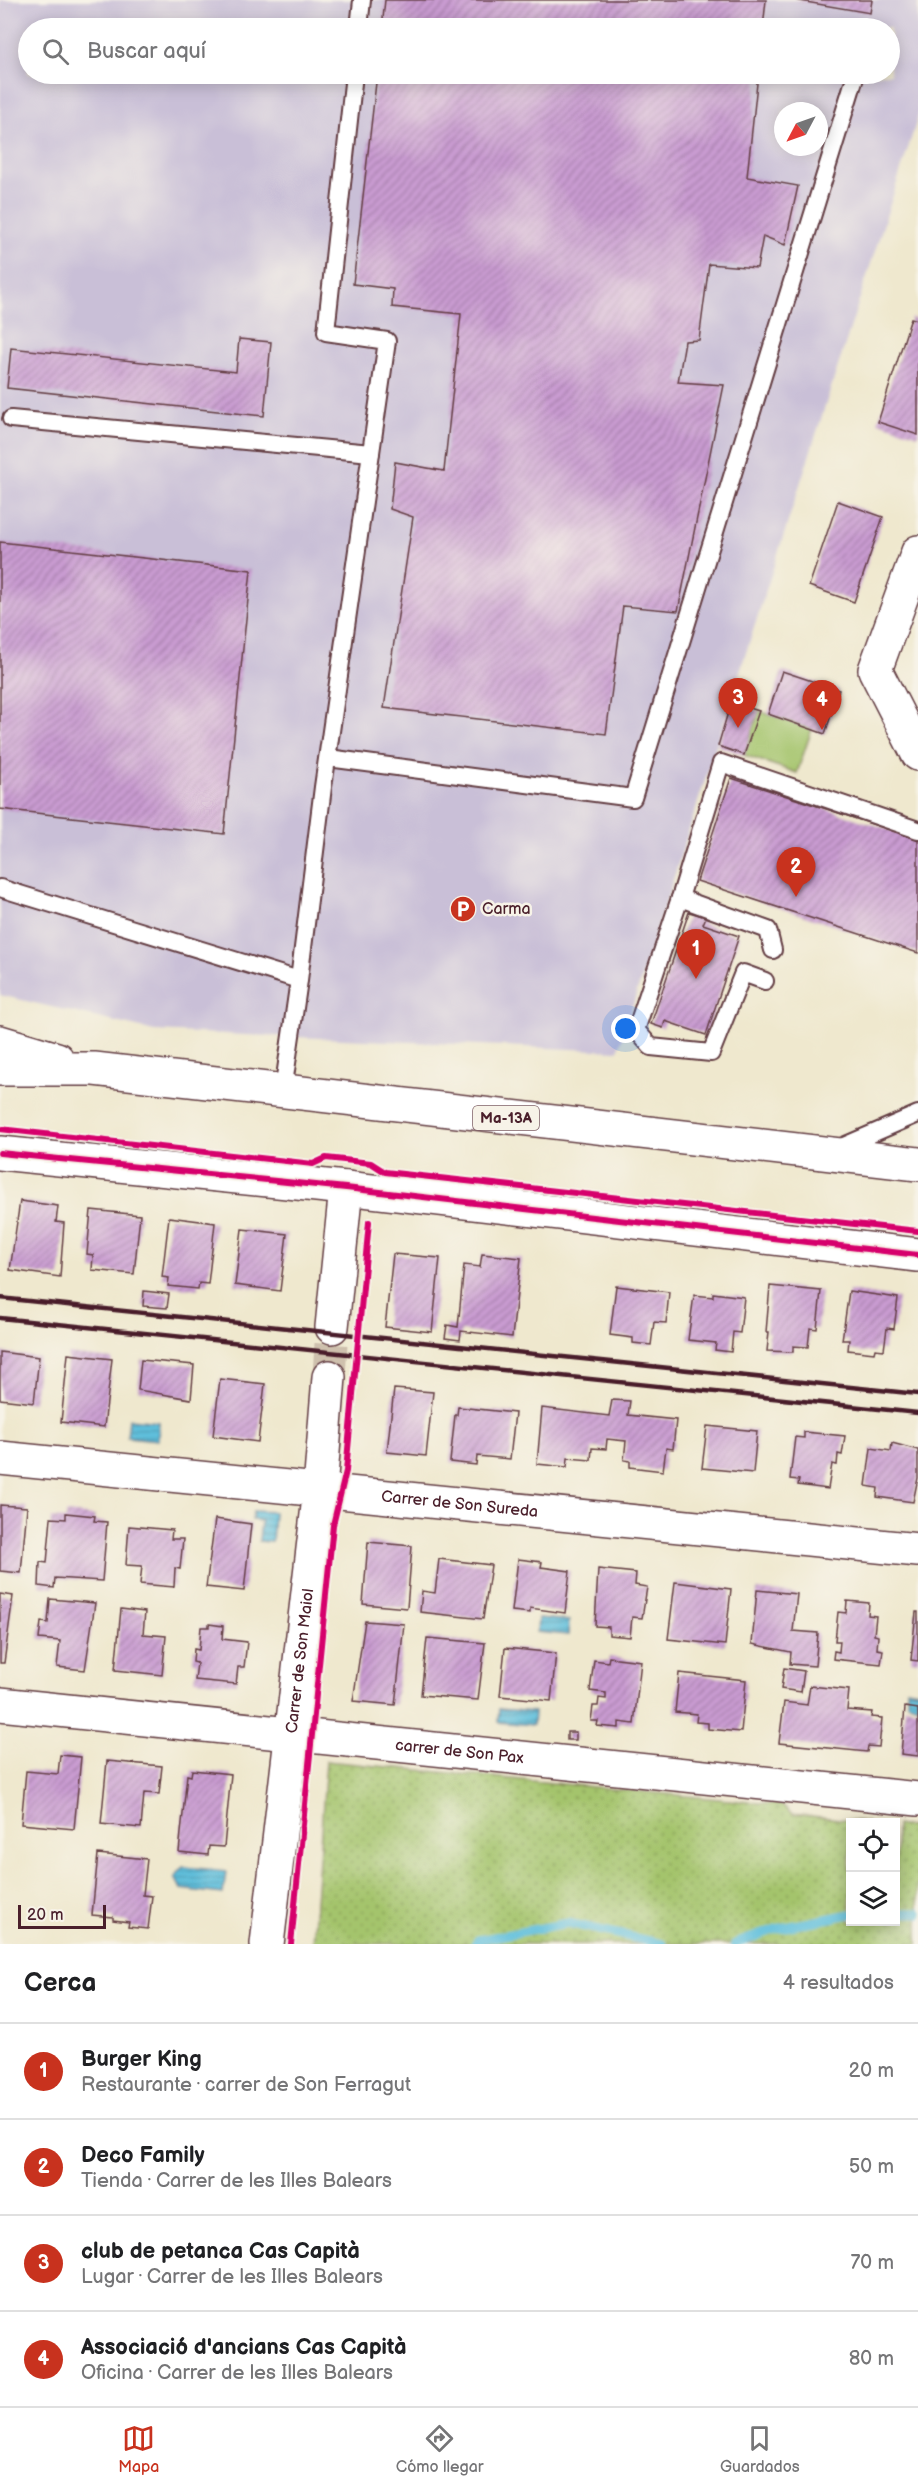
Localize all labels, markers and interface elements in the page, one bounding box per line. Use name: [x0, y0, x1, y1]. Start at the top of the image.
search box: [18, 18, 900, 84]
icon: search: [39, 35, 72, 68]
text: Buscar aquí: [87, 38, 206, 65]
north arrow: [774, 102, 828, 156]
pin: 3: [718, 678, 758, 728]
pin: 4: [802, 680, 842, 730]
pin: 2: [776, 848, 816, 897]
parking icon: Carma: [448, 894, 478, 924]
place label: Carma: [482, 900, 531, 919]
pin: 1: [676, 930, 716, 979]
your location: [611, 1014, 640, 1043]
road number: Ma-13A: [473, 1106, 539, 1130]
street label: Carrer de Son Sureda: [380, 1487, 539, 1521]
street label: Carrer de Son Maiol: [282, 1588, 318, 1734]
street label: carrer de Son Pax: [394, 1735, 525, 1768]
map controls: [846, 1818, 900, 1926]
button: locate: [846, 1818, 900, 1872]
button: layers: [846, 1872, 900, 1926]
scale bar: [18, 1902, 106, 1930]
text: 20 m: [27, 1906, 63, 1925]
text: Cerca: [24, 1968, 96, 1999]
text: 4 resultados: [783, 1971, 894, 1995]
text: Burger King: [81, 2046, 202, 2073]
text: 1: [39, 2059, 48, 2083]
text: 20 m: [849, 2059, 894, 2083]
text: Restaurante · carrer de Son Ferragut: [81, 2073, 411, 2097]
text: Deco Family: [81, 2142, 205, 2169]
text: 2: [38, 2155, 49, 2179]
text: 50 m: [849, 2155, 894, 2179]
text: Tienda · Carrer de les Illes Balears: [81, 2169, 392, 2193]
text: club de petanca Cas Capità: [81, 2238, 360, 2265]
text: 3: [38, 2251, 49, 2275]
text: 70 m: [850, 2251, 894, 2275]
text: Lugar · Carrer de les Illes Balears: [81, 2265, 383, 2289]
text: Associació d'ancians Cas Capità: [81, 2334, 407, 2361]
text: 4: [38, 2347, 49, 2371]
text: 80 m: [849, 2347, 894, 2371]
text: Oficina · Carrer de les Illes Balears: [81, 2361, 393, 2385]
tab: Mapa: [118, 2422, 159, 2477]
tab: Cómo llegar: [396, 2422, 484, 2477]
tab: Guardados: [720, 2422, 800, 2477]

